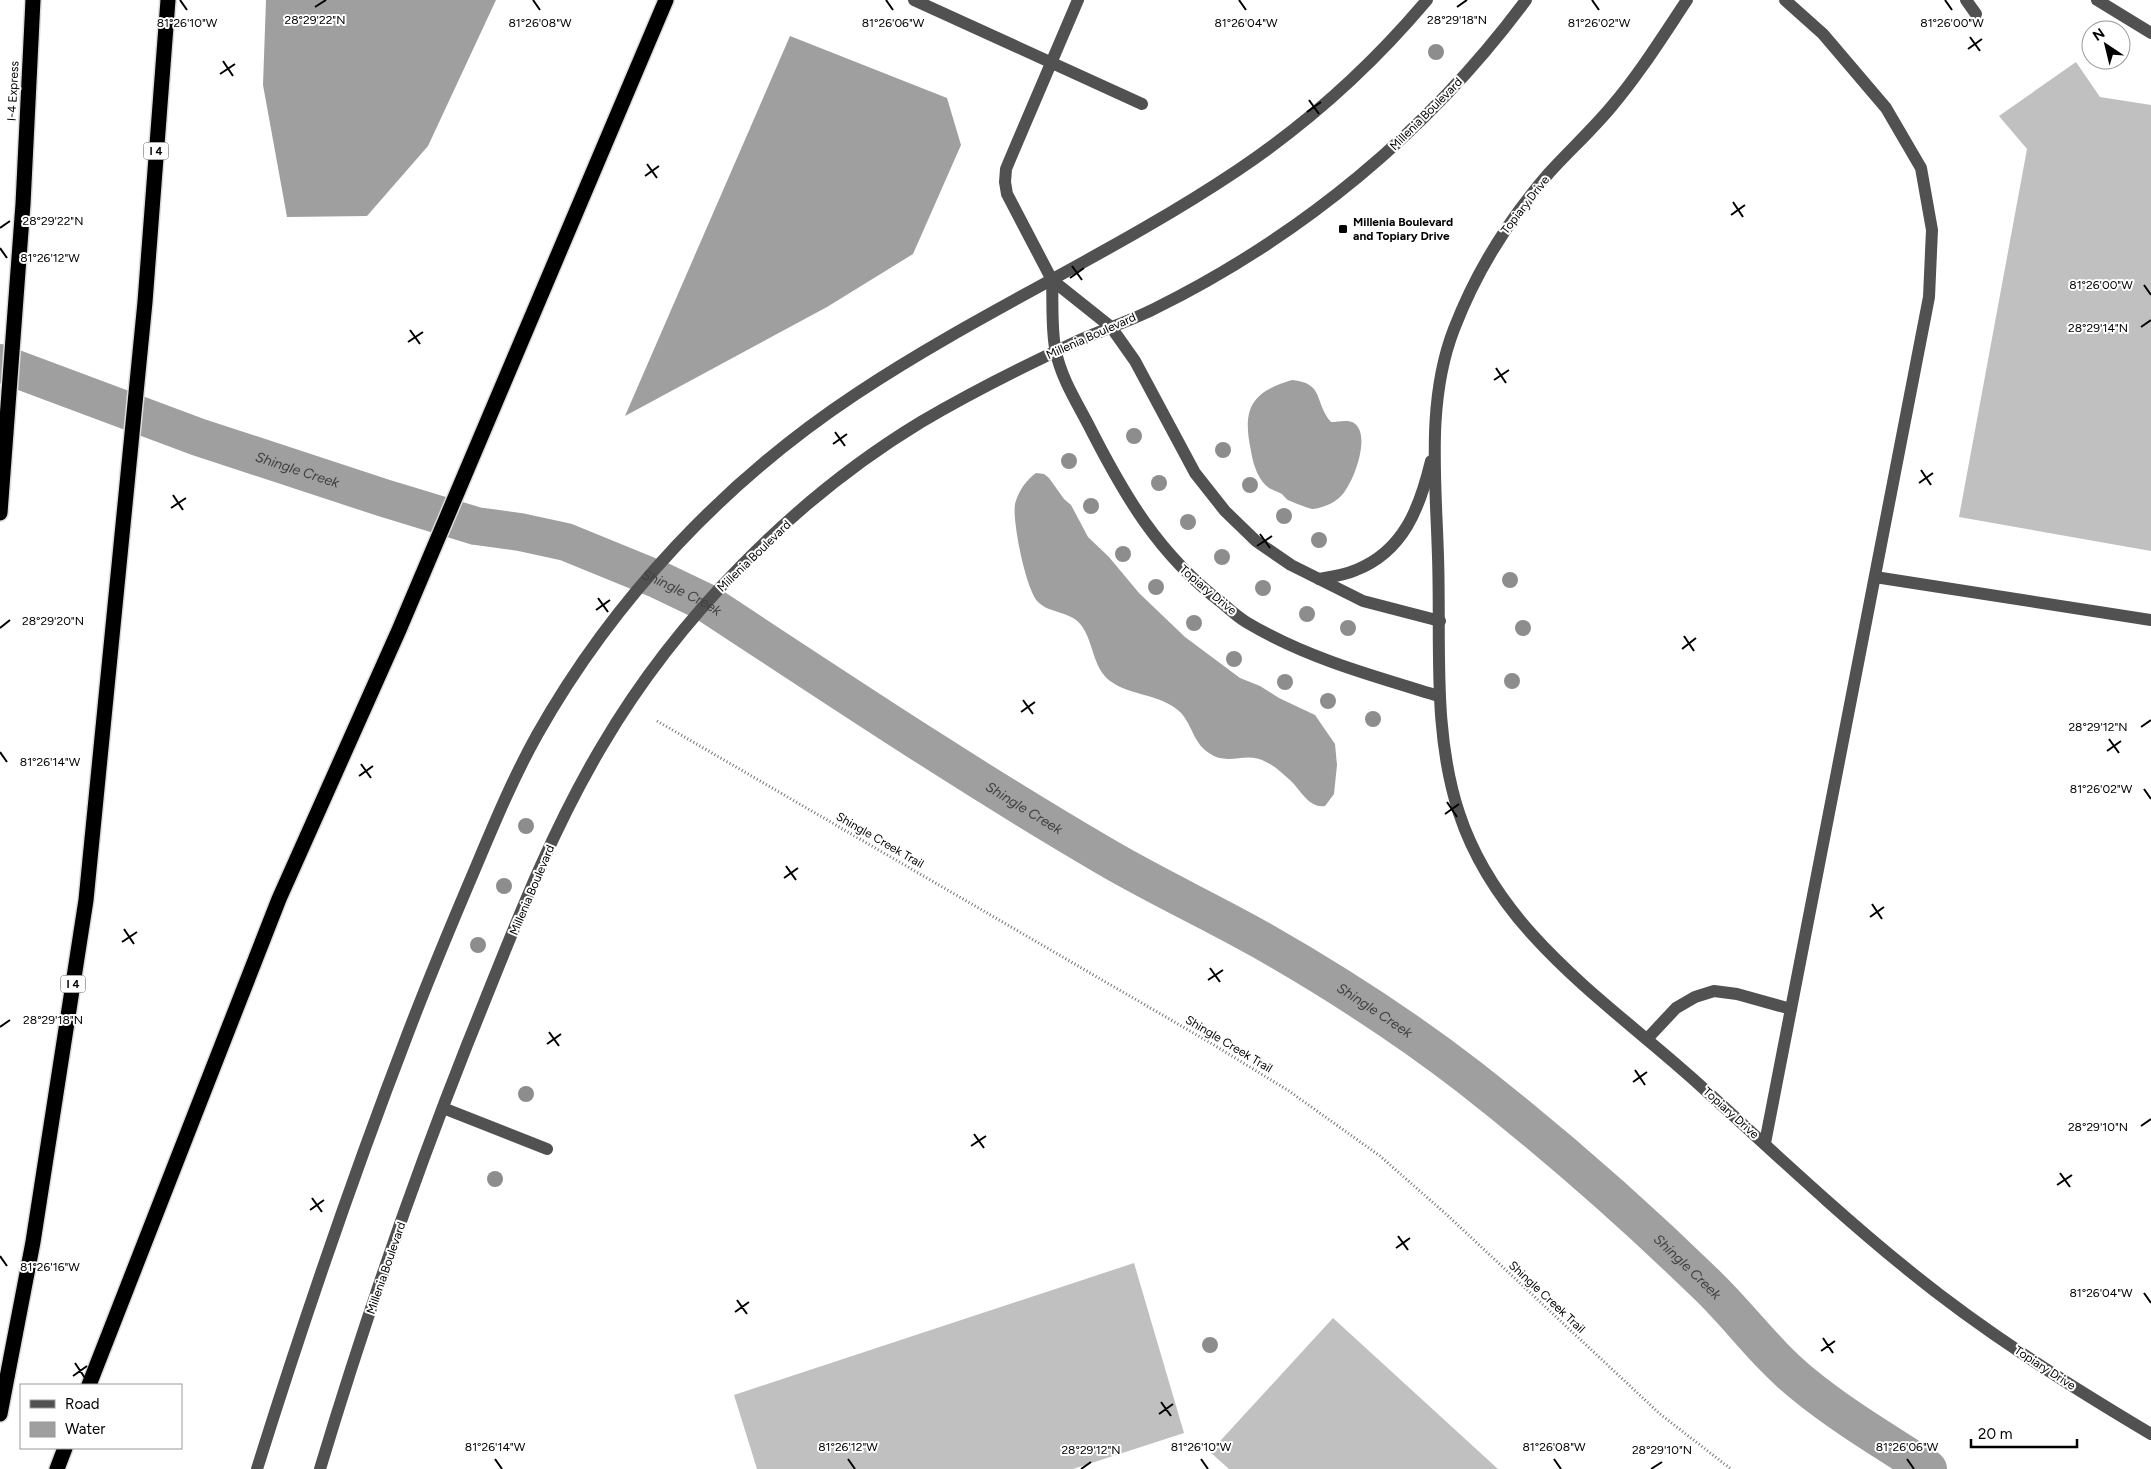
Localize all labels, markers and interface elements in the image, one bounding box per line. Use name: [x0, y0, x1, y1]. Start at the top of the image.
text: 28°29'22"N: [285, 13, 345, 27]
text: 28°29'18"N: [1427, 13, 1487, 27]
text: 81°26'10"W: [157, 16, 218, 30]
text: 81°26'08"W: [508, 16, 572, 30]
text: 81°26'06"W: [862, 16, 925, 30]
text: 81°26'04"W: [1214, 16, 1278, 30]
text: 81°26'02"W: [1568, 16, 1631, 30]
text: 81°26'00"W: [1920, 16, 1984, 30]
north arrow: [2081, 20, 2131, 70]
text: N: [2090, 25, 2108, 45]
street label: I-4 Express: [4, 60, 22, 122]
street label: Millenia Boulevard: [1387, 75, 1465, 153]
road number: I 4: [144, 142, 168, 160]
street label: Topiary Drive: [1498, 173, 1552, 237]
text: 28°29'22"N: [23, 214, 83, 228]
place label: Millenia Boulevard and Topiary Drive: [1353, 215, 1453, 243]
marker: Millenia Boulevard and Topiary Drive: [1337, 223, 1349, 235]
text: 81°26'12"W: [20, 251, 80, 265]
text: 81°26'00"W: [2069, 278, 2133, 292]
street label: Millenia Boulevard: [1044, 310, 1138, 362]
text: 28°29'14"N: [2068, 321, 2128, 335]
water label: Shingle Creek: [253, 448, 342, 492]
street label: Millenia Boulevard: [714, 517, 794, 595]
street label: Topiary Drive: [1177, 562, 1240, 618]
water label: Shingle Creek: [639, 566, 726, 620]
text: 28°29'20"N: [22, 614, 84, 628]
text: 28°29'12"N: [2068, 720, 2128, 734]
text: 81°26'14"W: [20, 755, 81, 769]
water label: Shingle Creek: [982, 778, 1066, 839]
text: 81°26'02"W: [2070, 782, 2133, 796]
street label: Shingle Creek Trail: [834, 809, 926, 871]
street label: Millenia Boulevard: [507, 843, 557, 937]
road number: I 4: [60, 976, 86, 992]
water label: Shingle Creek: [1334, 979, 1416, 1042]
text: 28°29'18"N: [23, 1013, 83, 1027]
street label: Shingle Creek Trail: [1183, 1013, 1275, 1075]
street label: Topiary Drive: [1700, 1084, 1762, 1142]
text: 28°29'10"N: [2068, 1120, 2128, 1134]
street label: Millenia Boulevard: [364, 1220, 408, 1316]
water label: Shingle Creek: [1650, 1231, 1725, 1304]
street label: Shingle Creek Trail: [1506, 1258, 1588, 1336]
text: 81°26'16"W: [20, 1260, 80, 1274]
text: 81°26'04"W: [2069, 1286, 2133, 1300]
street label: Topiary Drive: [2012, 1343, 2079, 1393]
legend: [20, 1384, 182, 1449]
text: Road: [65, 1395, 100, 1413]
scale bar: [1971, 1416, 2077, 1448]
text: Water: [65, 1420, 105, 1438]
text: 20 m: [1978, 1425, 2012, 1443]
text: 81°26'14"W: [465, 1440, 526, 1454]
text: 81°26'12"W: [818, 1440, 878, 1454]
text: 81°26'10"W: [1171, 1440, 1232, 1454]
text: 81°26'08"W: [1522, 1440, 1586, 1454]
text: 81°26'06"W: [1876, 1440, 1939, 1454]
text: 28°29'12"N: [1061, 1443, 1121, 1457]
text: 28°29'10"N: [1632, 1443, 1692, 1457]

